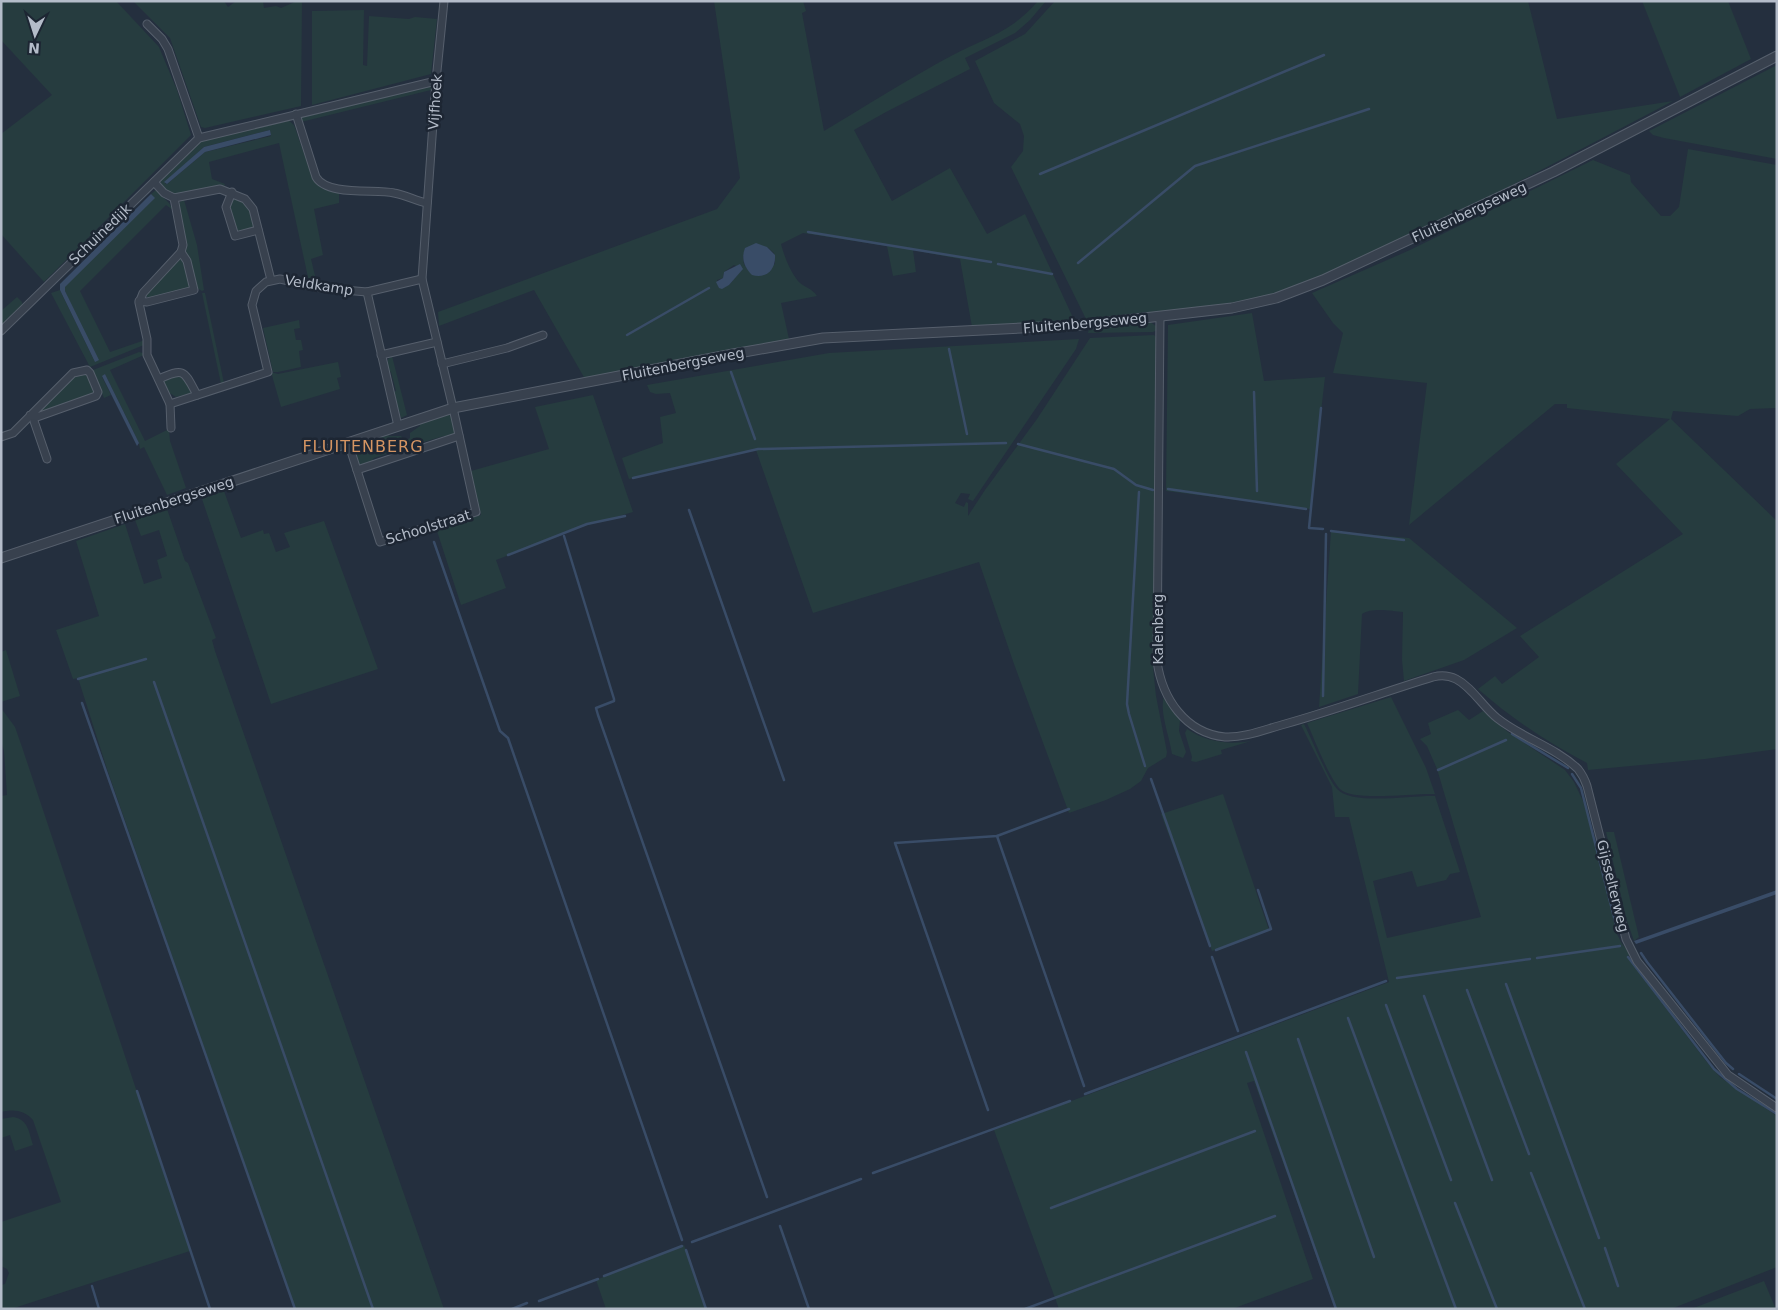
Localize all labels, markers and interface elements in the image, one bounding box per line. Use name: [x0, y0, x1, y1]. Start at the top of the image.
north arrow: [10, 10, 60, 60]
text: N: [28, 40, 40, 56]
street label: Vijfhoek: [425, 73, 445, 131]
street label: Fluitenbergseweg: [1409, 178, 1529, 246]
street label: Schuinedijk: [65, 200, 135, 268]
street label: Veldkamp: [284, 272, 354, 298]
street label: Fluitenbergseweg: [1022, 310, 1148, 336]
street label: Fluitenbergseweg: [620, 344, 746, 384]
district label: FLUITENBERG: [302, 437, 424, 456]
street label: Fluitenbergseweg: [112, 473, 236, 527]
street label: Schoolstraat: [384, 506, 473, 547]
street label: Kalenberg: [1150, 594, 1166, 664]
street label: Gijsselterweg: [1594, 838, 1632, 934]

